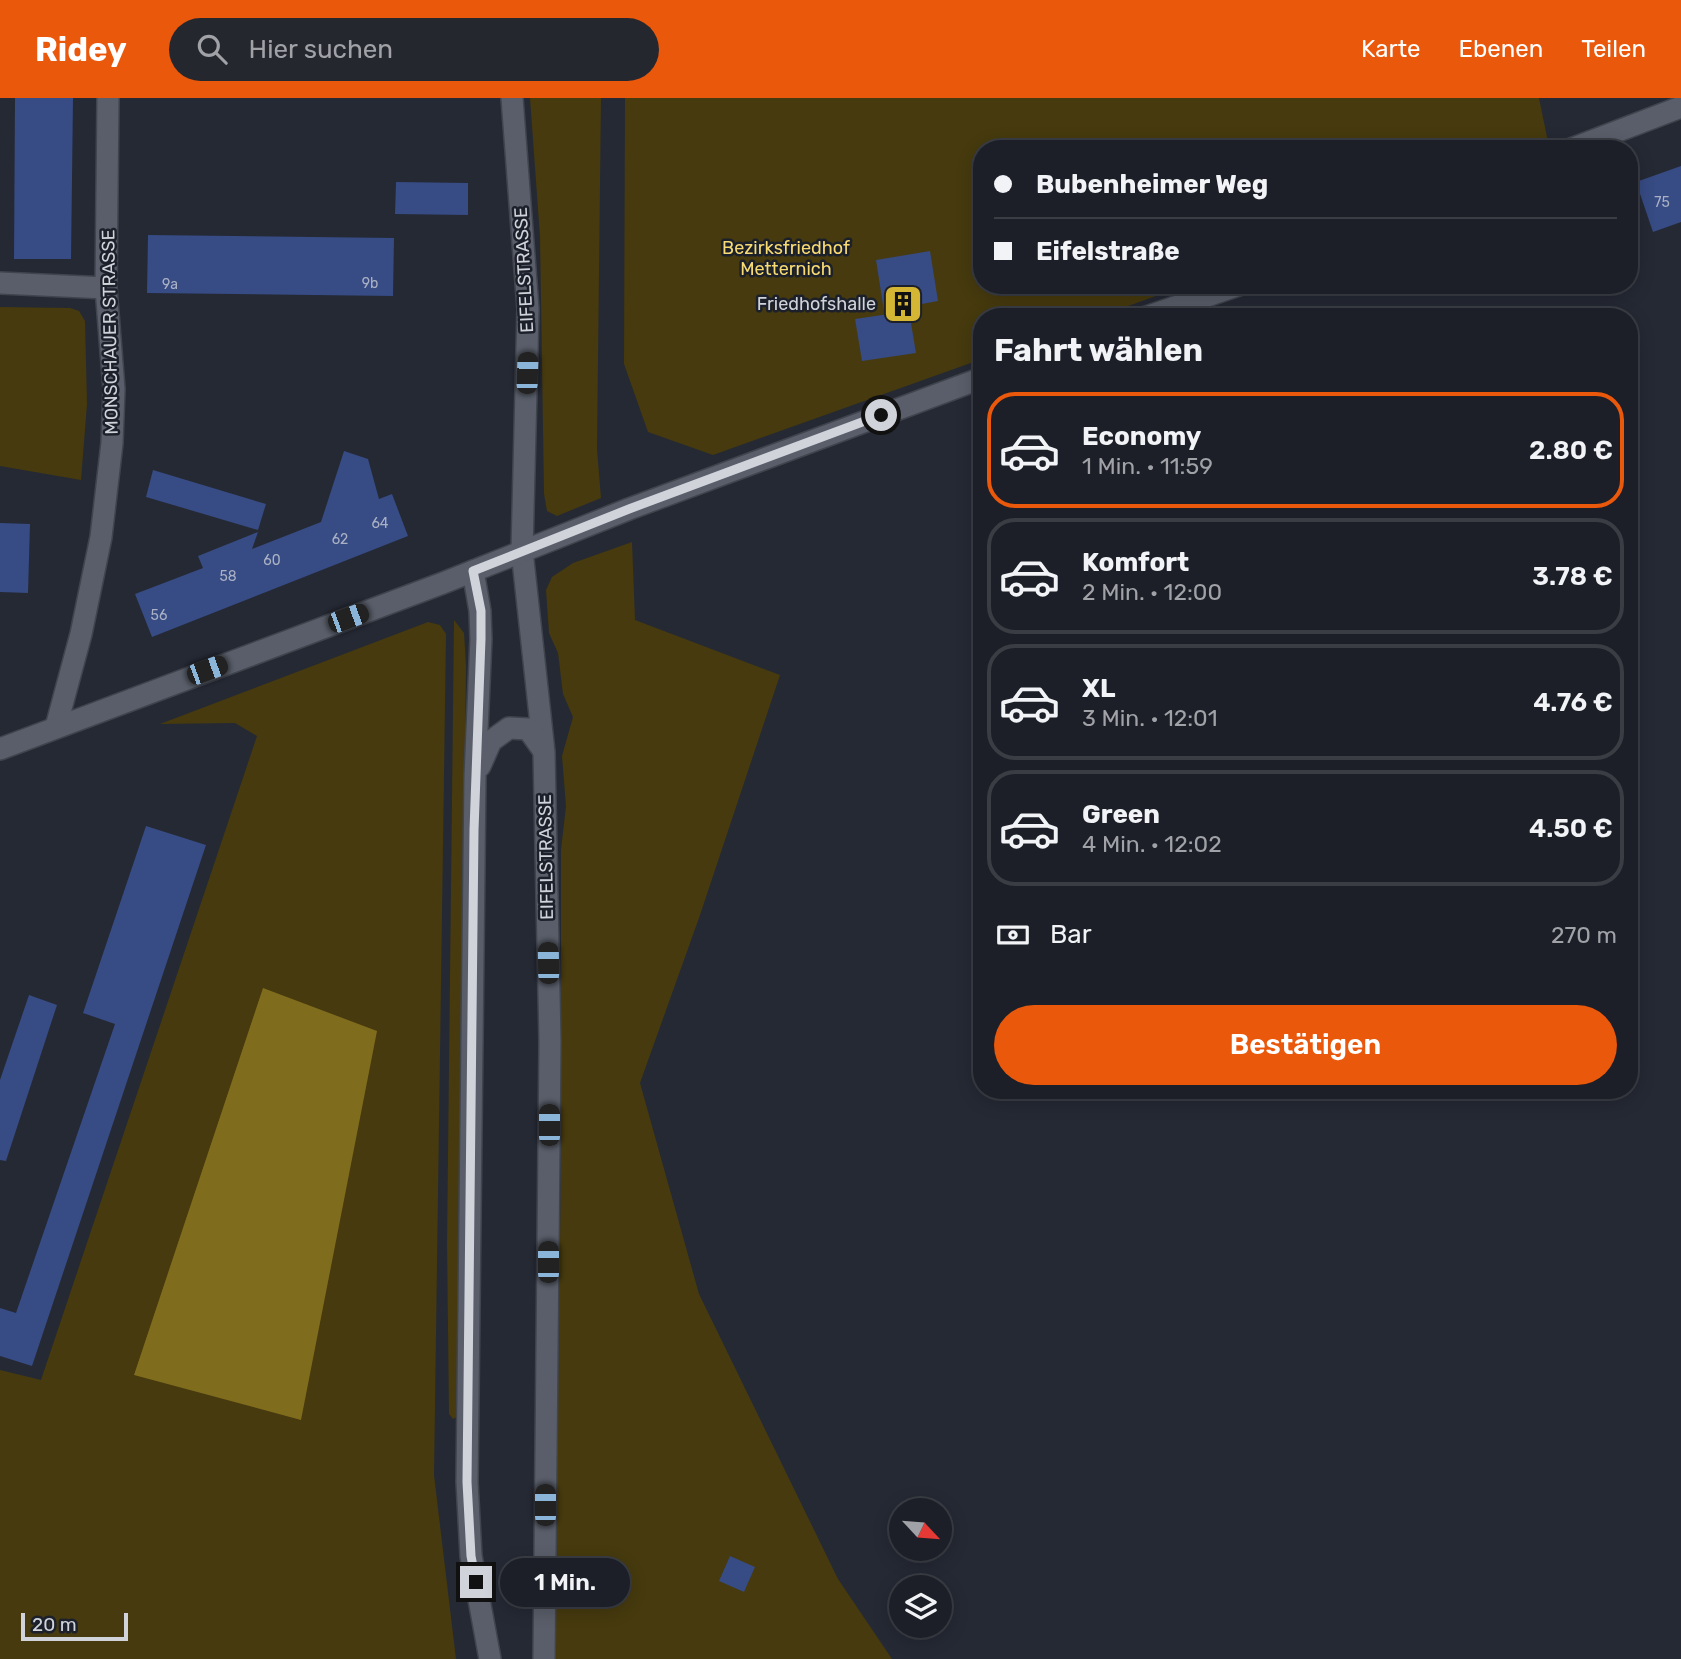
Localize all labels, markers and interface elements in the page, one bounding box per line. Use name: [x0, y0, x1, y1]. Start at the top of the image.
search box: [169, 18, 659, 81]
text: Ridey: [35, 30, 127, 69]
icon: search: [193, 30, 231, 68]
text: Hier suchen: [249, 34, 393, 65]
text: Karte: [1361, 35, 1421, 63]
text: Ebenen: [1459, 35, 1543, 63]
text: Teilen: [1581, 35, 1646, 63]
text: Bubenheimer Weg: [1036, 169, 1268, 200]
house number: 75: [1654, 194, 1670, 211]
street label: EIFELSTRASSE: [510, 207, 538, 333]
street label: MONSCHAUER STRASSE: [97, 229, 123, 435]
text: Eifelstraße: [1036, 236, 1180, 267]
park label: Bezirksfriedhof Metternich: [722, 237, 850, 280]
house number: 9b: [362, 275, 378, 292]
house number: 9a: [162, 276, 178, 293]
building icon: Friedhofshalle: [882, 283, 924, 325]
place label: Friedhofshalle: [757, 293, 876, 315]
text: Fahrt wählen: [994, 331, 1203, 369]
car: [516, 352, 539, 394]
route start: [865, 399, 897, 431]
icon: car: [998, 419, 1061, 482]
text: Economy: [1082, 421, 1201, 452]
text: 2.80 €: [1529, 435, 1613, 466]
text: 1 Min. · 11:59: [1082, 452, 1213, 480]
house number: 64: [371, 515, 389, 532]
house number: 62: [332, 531, 348, 548]
icon: car: [998, 545, 1061, 608]
text: Komfort: [1082, 547, 1189, 578]
house number: 60: [263, 552, 281, 569]
text: 3.78 €: [1532, 561, 1613, 592]
house number: 58: [219, 568, 237, 585]
text: 2 Min. · 12:00: [1082, 578, 1222, 606]
car: [325, 601, 372, 635]
house number: 56: [151, 607, 167, 624]
car: [184, 653, 231, 687]
icon: car: [998, 671, 1061, 734]
text: XL: [1082, 673, 1115, 704]
text: 4.76 €: [1533, 687, 1613, 718]
text: 3 Min. · 12:01: [1082, 704, 1218, 732]
street label: EIFELSTRASSE: [534, 794, 558, 920]
icon: car: [998, 797, 1061, 860]
text: Green: [1082, 799, 1160, 830]
text: 4.50 €: [1529, 813, 1613, 844]
text: 4 Min. · 12:02: [1082, 830, 1222, 858]
icon: cash: [994, 916, 1032, 954]
text: Bar: [1050, 919, 1092, 950]
text: 270 m: [1551, 921, 1617, 949]
car: [538, 942, 559, 984]
button: Bestätigen: [994, 1005, 1617, 1085]
car: [539, 1104, 560, 1146]
car: [538, 1241, 559, 1283]
car: [535, 1484, 556, 1526]
north arrow: [889, 1498, 952, 1561]
map controls: [889, 1498, 952, 1638]
callout: 1 Min.: [500, 1558, 630, 1606]
route end: [460, 1566, 492, 1598]
text: 1 Min.: [534, 1568, 596, 1596]
button: layers: [889, 1575, 952, 1638]
scale bar: [21, 1610, 128, 1642]
text: 20 m: [32, 1613, 77, 1636]

